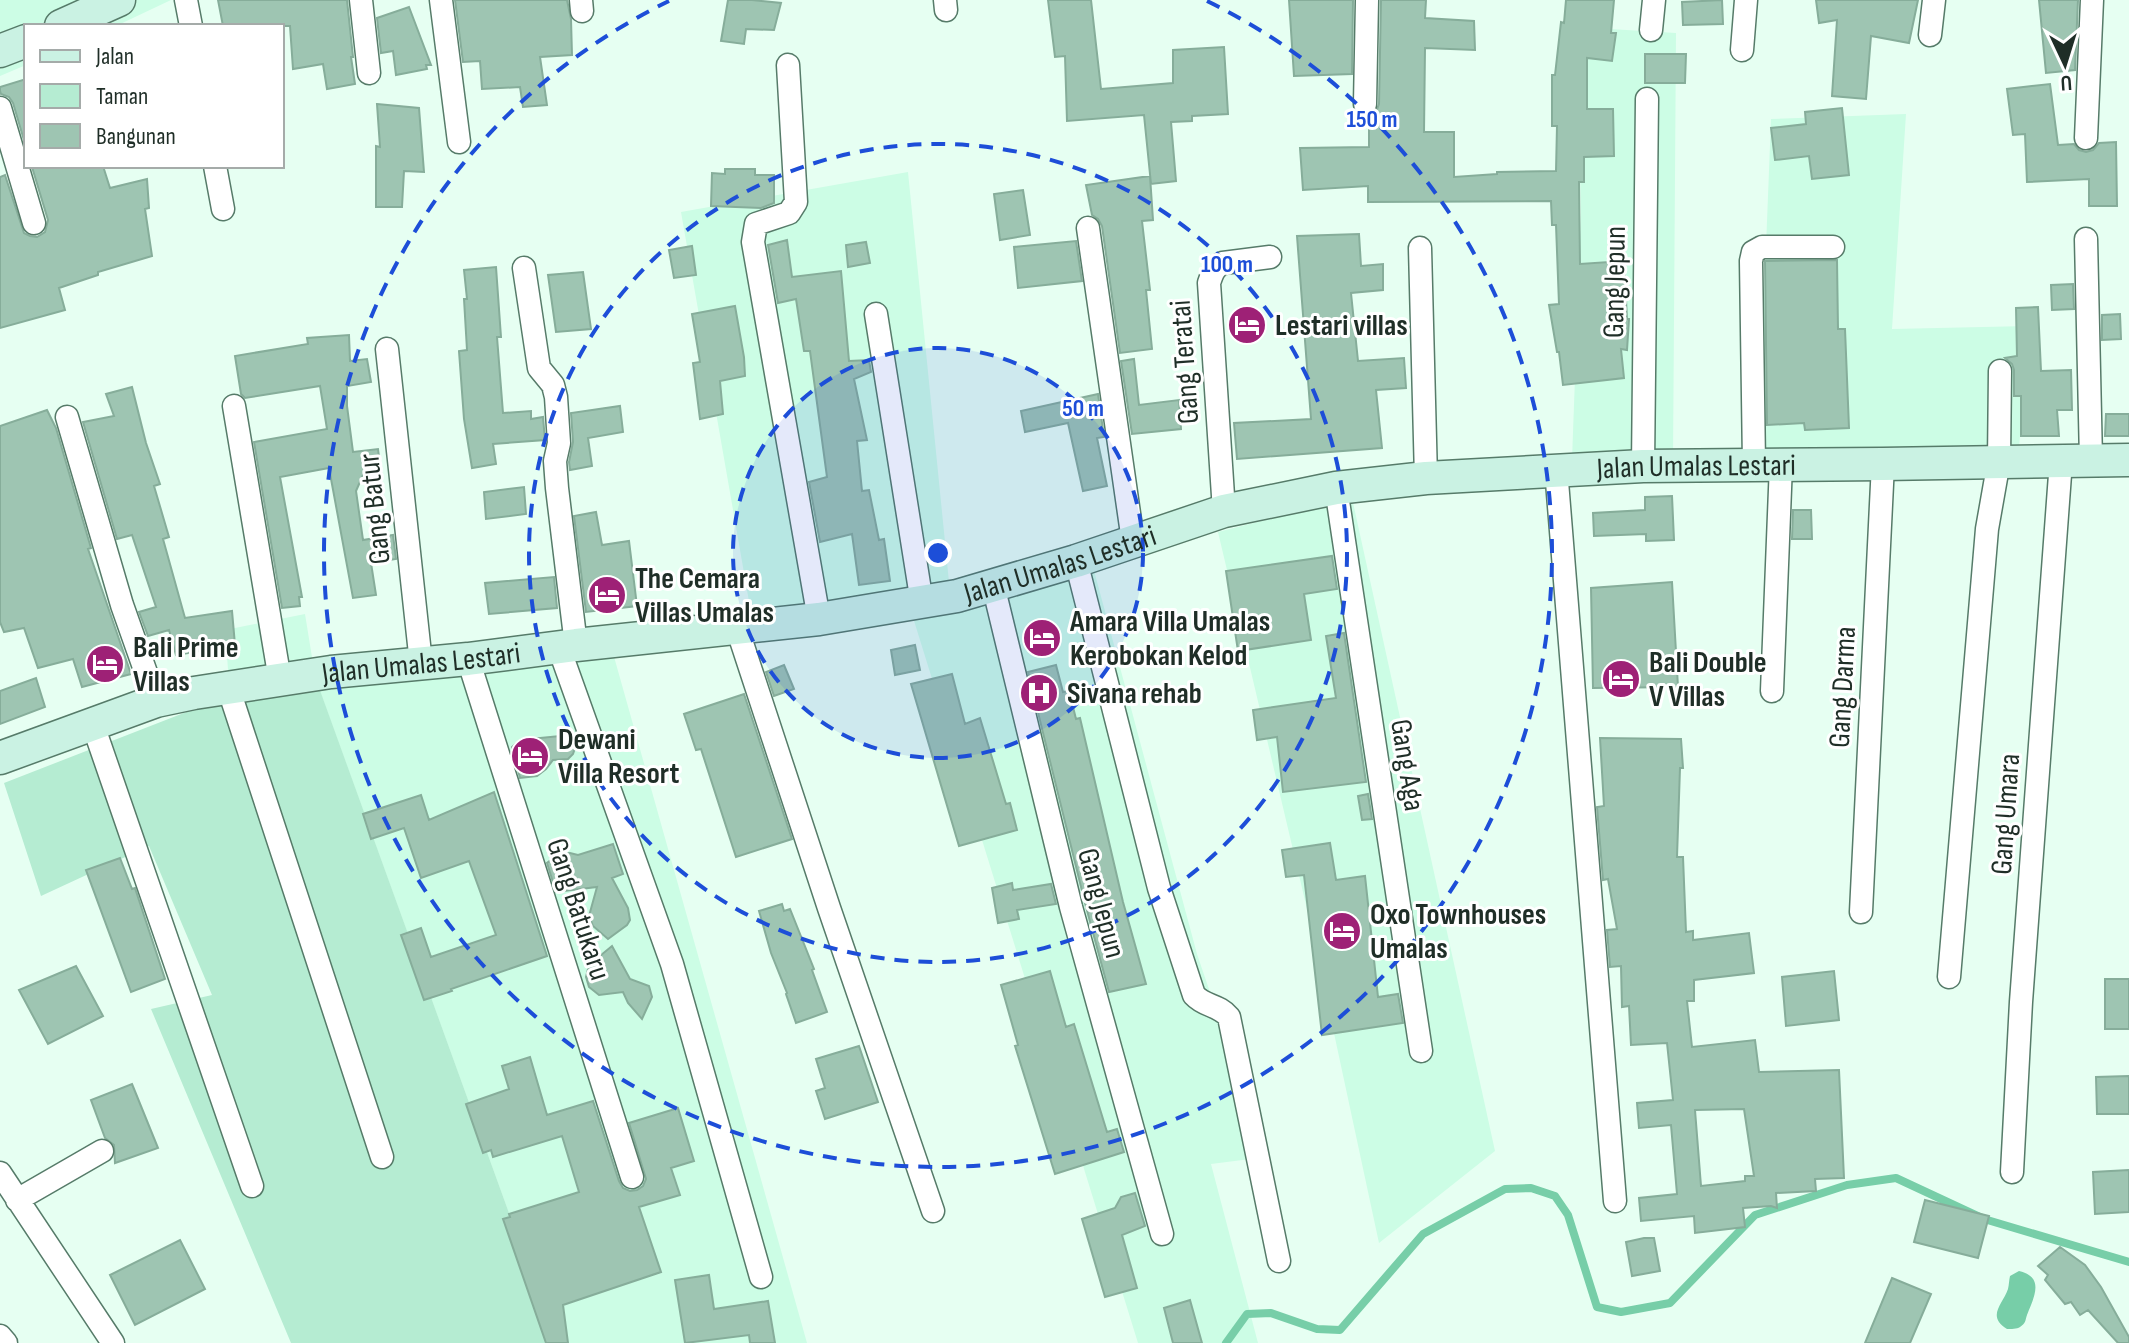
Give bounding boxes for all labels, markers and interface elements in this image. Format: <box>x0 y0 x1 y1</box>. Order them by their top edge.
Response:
legend <box>24 24 284 168</box>
north arrow <box>2025 24 2105 104</box>
text: Jalan <box>95 42 134 71</box>
text: U <box>2060 69 2073 96</box>
text: Taman <box>96 82 148 111</box>
text: 150 m <box>1346 105 1398 134</box>
text: Bangunan <box>96 122 176 151</box>
street label: Gang Jepun <box>1596 226 1634 338</box>
text: 100 m <box>1201 250 1253 279</box>
street label: Gang Teratai <box>1163 299 1207 425</box>
hotel icon: Lestari villas <box>1226 304 1268 346</box>
place label: Lestari villas <box>1275 308 1408 344</box>
text: 50 m <box>1062 394 1104 423</box>
street label: Jalan Umalas Lestari <box>1595 448 1796 488</box>
street label: Gang Batur <box>351 451 399 566</box>
street label: Jalan Umalas Lestari <box>959 518 1161 612</box>
centre of rings <box>924 539 952 567</box>
place label: The Cemara Villas Umalas <box>635 561 774 631</box>
hotel icon: The Cemara Villas Umalas <box>586 574 628 616</box>
place label: Amara Villa Umalas Kerobokan Kelod <box>1069 604 1270 674</box>
hotel icon: Amara Villa Umalas Kerobokan Kelod <box>1021 617 1063 659</box>
street label: Gang Darma <box>1822 625 1864 749</box>
place label: Bali Prime Villas <box>133 630 238 700</box>
street label: Jalan Umalas Lestari <box>318 635 523 692</box>
hotel icon: Bali Prime Villas <box>84 643 126 685</box>
place label: Bali Double V Villas <box>1649 645 1767 715</box>
hotel icon: Bali Double V Villas <box>1600 658 1642 700</box>
hospital icon: Sivana rehab <box>1018 672 1060 714</box>
place label: Sivana rehab <box>1067 676 1202 712</box>
street label: Gang Aga <box>1382 717 1432 814</box>
place label: Dewani Villa Resort <box>558 722 679 792</box>
hotel icon: Dewani Villa Resort <box>509 735 551 777</box>
street label: Gang Umara <box>1984 752 2028 876</box>
street label: Gang Batukaru <box>538 834 618 985</box>
street label: Gang Jepun <box>1069 845 1133 962</box>
place label: Oxo Townhouses Umalas <box>1370 897 1546 967</box>
hotel icon: Oxo Townhouses Umalas <box>1321 910 1363 952</box>

